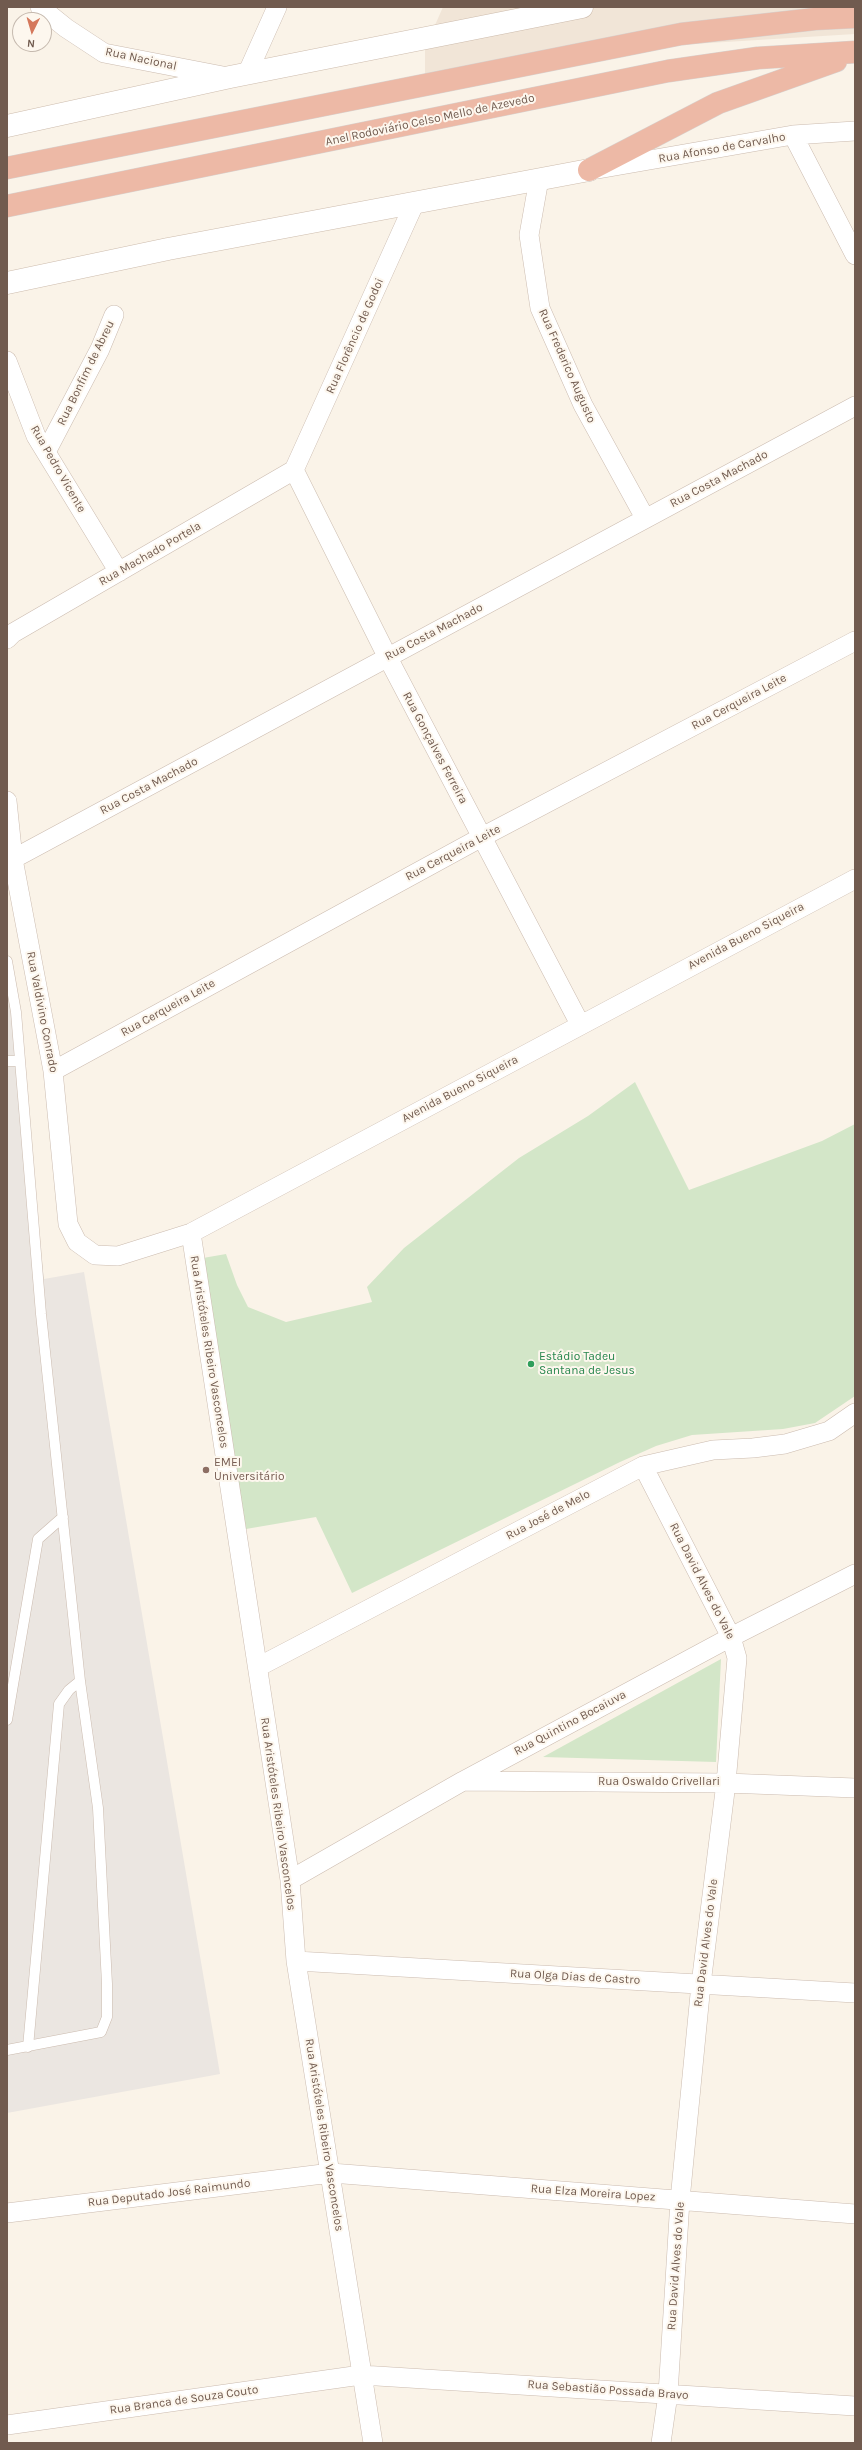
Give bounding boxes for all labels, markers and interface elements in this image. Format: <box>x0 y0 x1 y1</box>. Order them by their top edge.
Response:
north arrow <box>12 12 52 52</box>
text: N <box>27 37 36 50</box>
street label: Rua Nacional <box>104 44 178 74</box>
street label: Anel Rodoviário Celso Mello de Azevedo <box>324 91 536 149</box>
street label: Rua Afonso de Carvalho <box>657 130 787 166</box>
street label: Rua Florêncio de Godoi <box>323 276 387 396</box>
street label: Rua Frederico Augusto <box>535 307 599 425</box>
street label: Rua Bonfim de Abreu <box>54 318 118 428</box>
street label: Rua Pedro Vicente <box>27 423 89 515</box>
street label: Rua Costa Machado <box>668 447 770 511</box>
street label: Rua Machado Portela <box>96 519 204 589</box>
street label: Rua Costa Machado <box>383 600 485 664</box>
street label: Rua Cerqueira Leite <box>689 671 789 733</box>
street label: Rua Gonçalves Ferreira <box>399 690 471 806</box>
street label: Rua Costa Machado <box>98 754 200 818</box>
street label: Rua Cerqueira Leite <box>403 822 503 884</box>
street label: Avenida Bueno Siqueira <box>685 899 807 973</box>
street label: Rua Valdivino Conrado <box>23 950 61 1074</box>
street label: Rua Cerqueira Leite <box>118 976 218 1040</box>
street label: Avenida Bueno Siqueira <box>399 1052 521 1126</box>
street label: Rua Aristóteles Ribeiro Vasconcelos <box>187 1255 231 1449</box>
place label: Estádio Tadeu Santana de Jesus <box>539 1350 635 1378</box>
marker: Estádio Tadeu Santana de Jesus <box>526 1359 536 1369</box>
place label: EMEI Universitário <box>214 1456 285 1484</box>
marker: EMEI Universitário <box>201 1465 211 1475</box>
street label: Rua José de Melo <box>503 1487 593 1543</box>
street label: Rua David Alves do Vale <box>666 1520 738 1642</box>
street label: Rua Quintino Bocaiuva <box>511 1687 629 1759</box>
street label: Rua Aristóteles Ribeiro Vasconcelos <box>257 1716 299 1912</box>
street label: Rua Oswaldo Crivellari <box>598 1775 720 1789</box>
street label: Rua David Alves do Vale <box>691 1878 721 2008</box>
street label: Rua Olga Dias de Castro <box>509 1966 641 1988</box>
street label: Rua Aristóteles Ribeiro Vasconcelos <box>302 2038 346 2232</box>
street label: Rua Deputado José Raimundo <box>87 2176 251 2210</box>
street label: Rua Elza Moreira Lopez <box>530 2181 656 2205</box>
street label: Rua David Alves do Vale <box>664 2201 688 2331</box>
street label: Rua Sebastião Possada Bravo <box>527 2377 689 2403</box>
street label: Rua Branca de Souza Couto <box>109 2382 259 2418</box>

